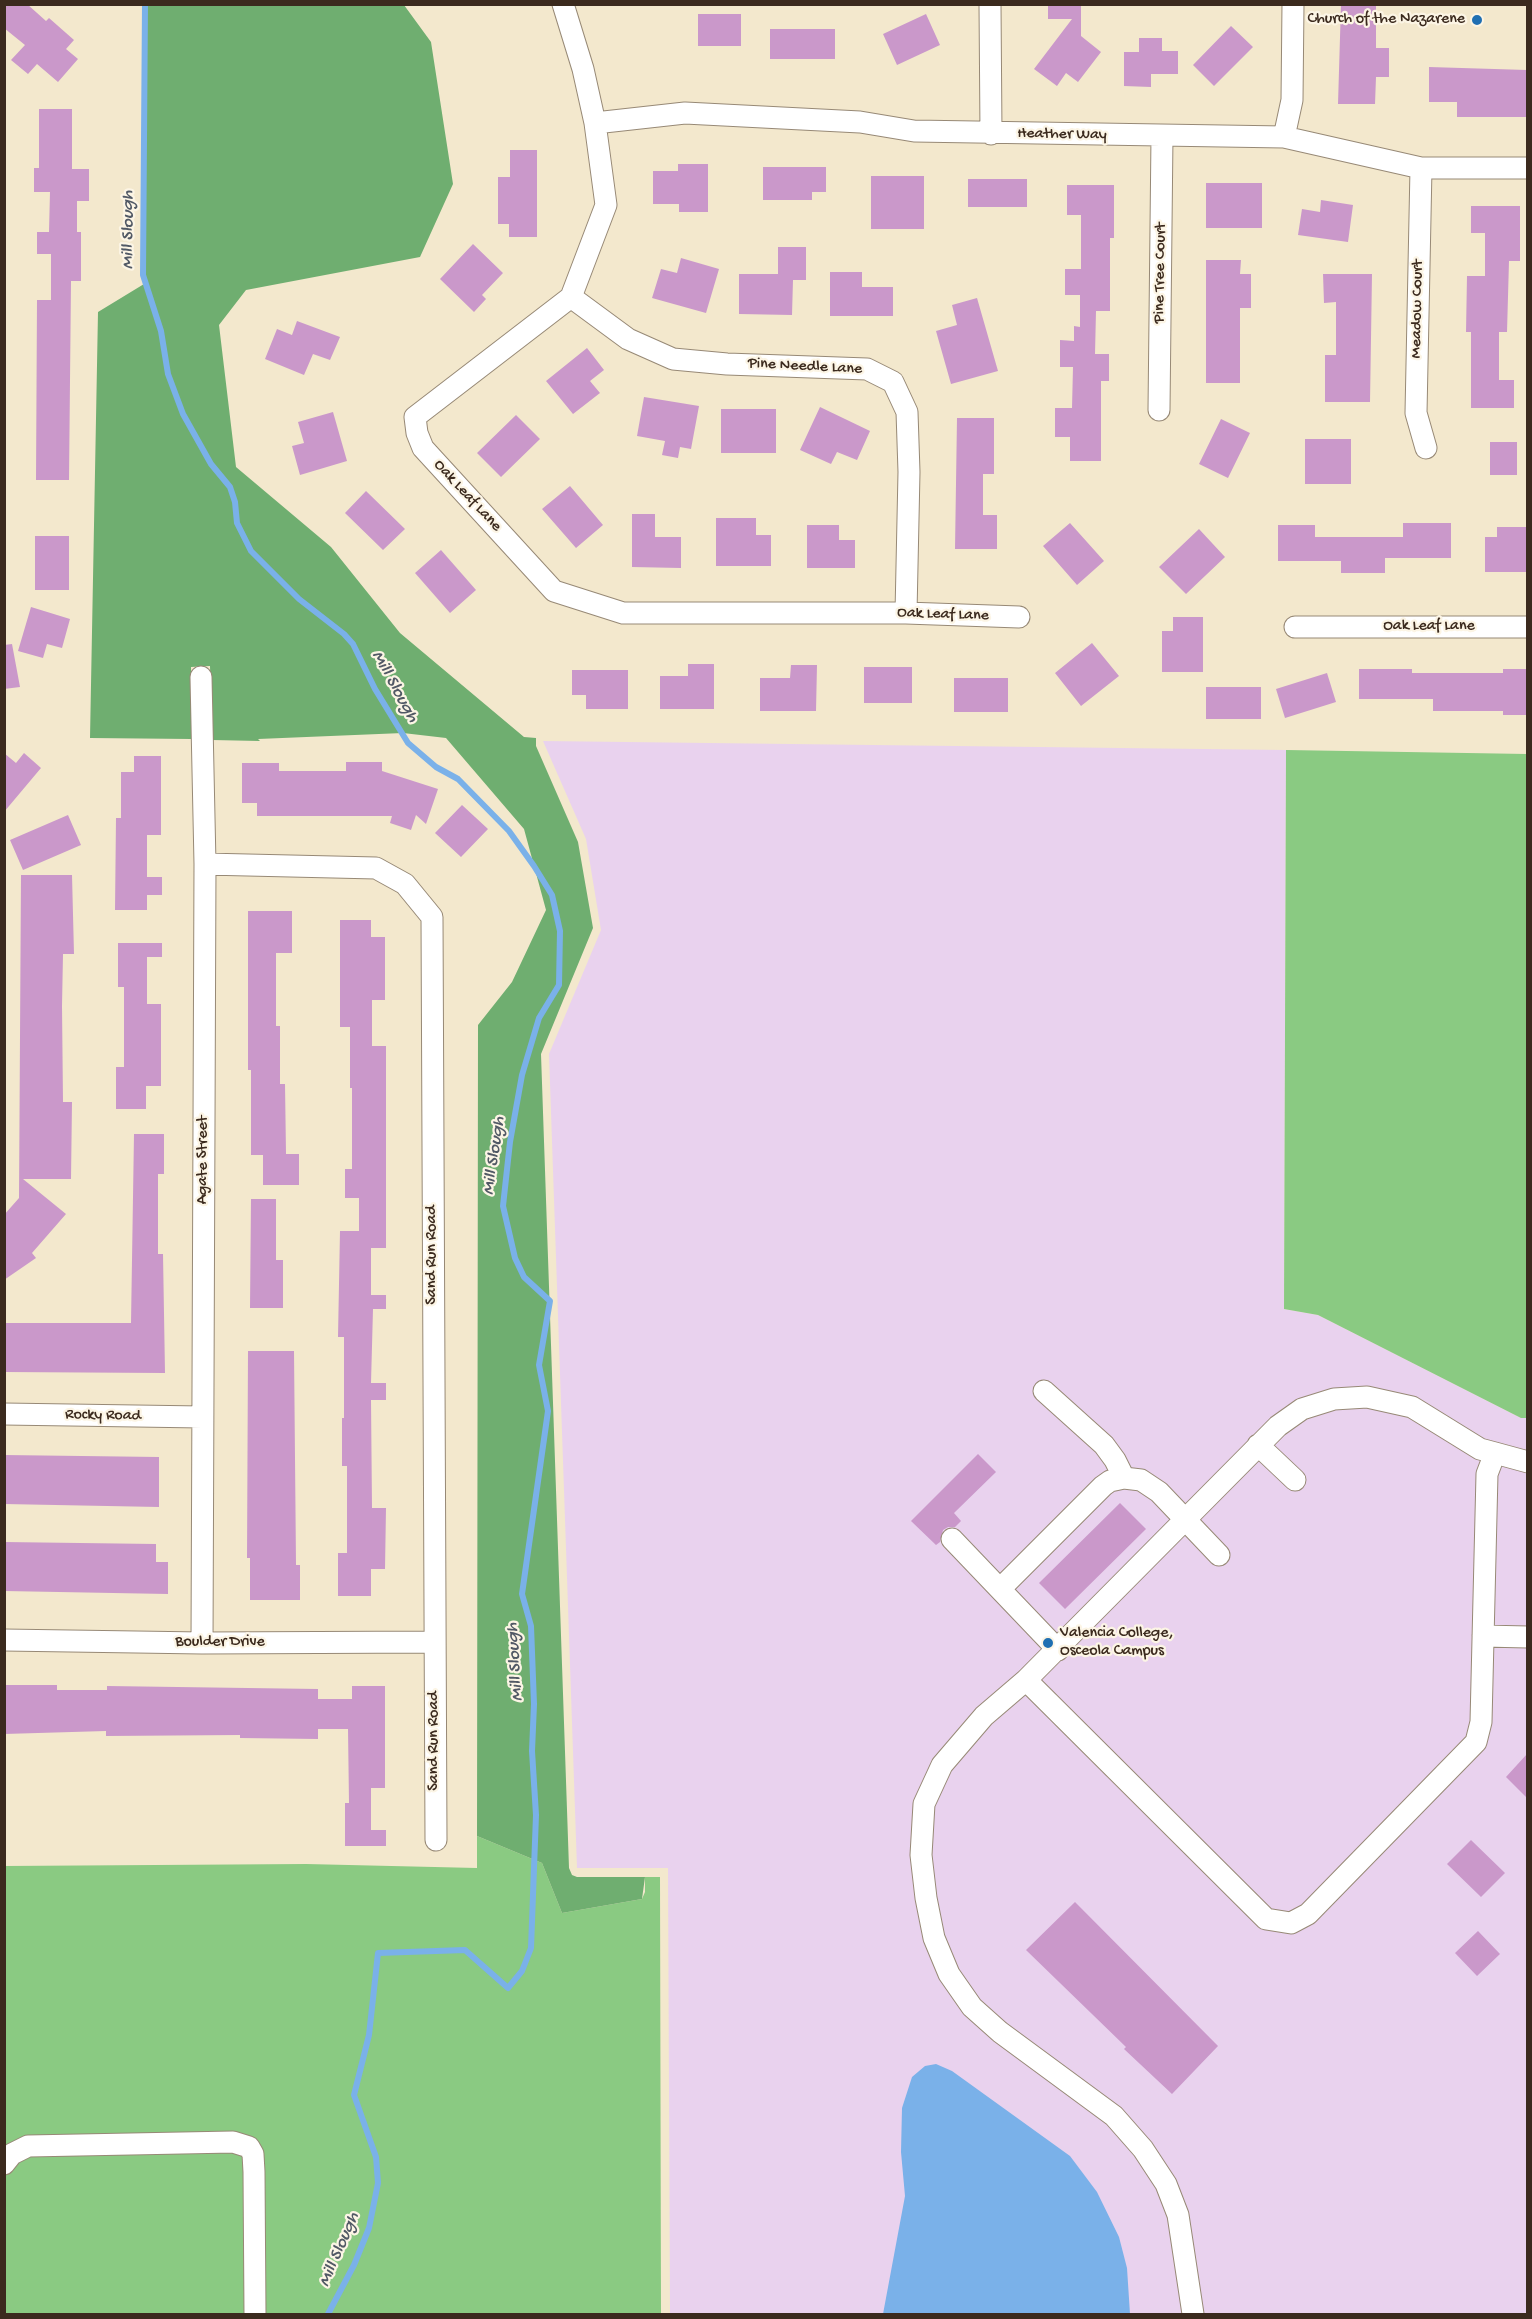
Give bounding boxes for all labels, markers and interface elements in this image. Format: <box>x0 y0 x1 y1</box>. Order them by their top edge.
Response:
place label: Church of the Nazarene <box>1308 10 1465 30</box>
marker: Church of the Nazarene <box>1470 13 1484 27</box>
street label: Heather Way <box>1017 125 1107 145</box>
water label: Mill Slough <box>118 191 140 269</box>
street label: Pine Tree Court <box>1151 222 1171 324</box>
street label: Meadow Court <box>1408 259 1428 359</box>
street label: Pine Needle Lane <box>747 354 863 380</box>
street label: Oak Leaf Lane <box>429 456 505 536</box>
street label: Oak Leaf Lane <box>897 604 989 626</box>
street label: Oak Leaf Lane <box>1383 617 1475 637</box>
water label: Mill Slough <box>366 647 422 727</box>
street label: Agate Street <box>194 1116 214 1204</box>
water label: Mill Slough <box>479 1116 511 1196</box>
street label: Sand Run Road <box>423 1205 443 1305</box>
street label: Rocky Road <box>65 1406 141 1426</box>
water label: Mill Slough <box>502 1622 530 1702</box>
place label: Valencia College, Osceola Campus <box>1060 1624 1173 1662</box>
street label: Boulder Drive <box>175 1633 265 1653</box>
marker: Valencia College, Osceola Campus <box>1041 1636 1055 1650</box>
street label: Sand Run Road <box>425 1691 445 1791</box>
water label: Mill Slough <box>315 2210 365 2290</box>

